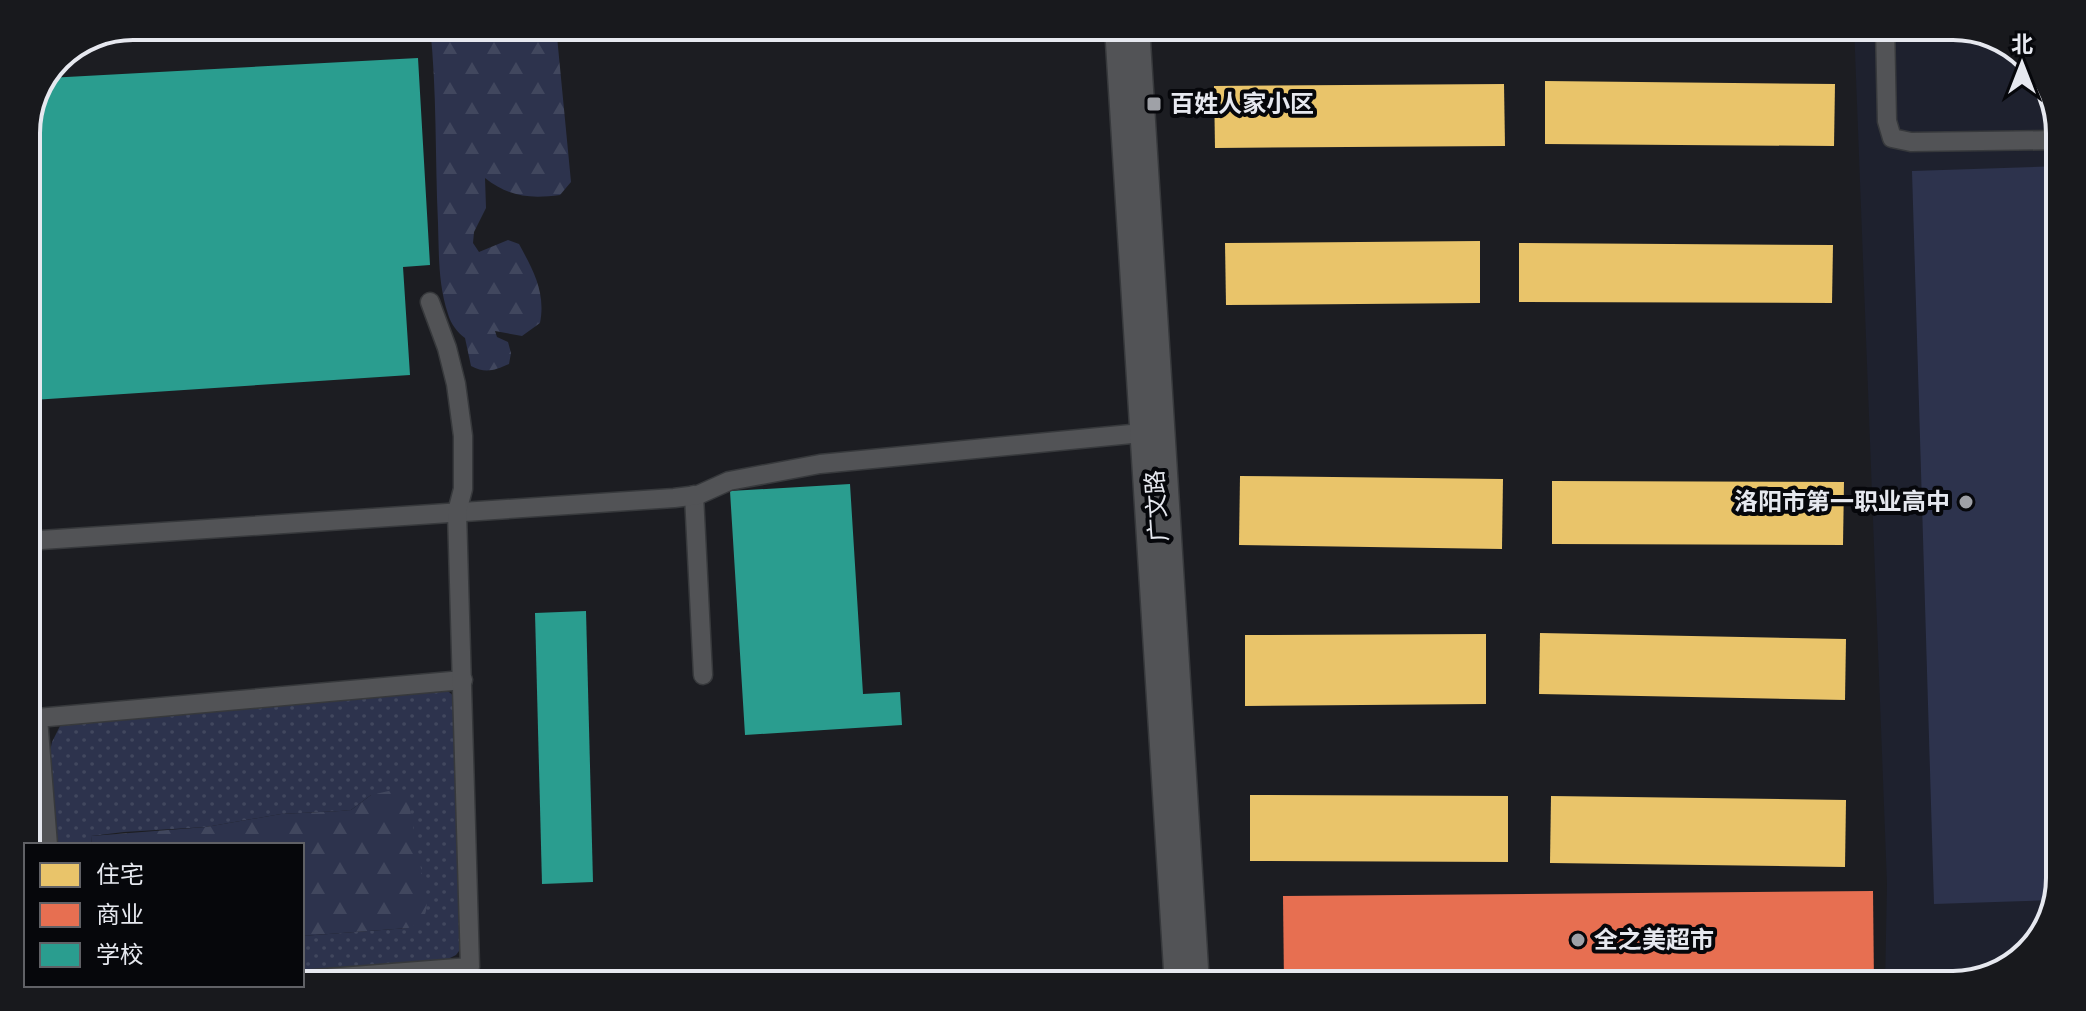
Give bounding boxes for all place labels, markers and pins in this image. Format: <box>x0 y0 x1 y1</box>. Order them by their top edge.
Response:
place label: 百姓人家小区 <box>1170 89 1314 119</box>
marker: 百姓人家小区 <box>1145 95 1163 113</box>
place label: 洛阳市第一职业高中 <box>1734 487 1950 517</box>
marker: 洛阳市第一职业高中 <box>1957 493 1975 511</box>
place label: 全之美超市 <box>1594 925 1714 955</box>
marker: 全之美超市 <box>1569 931 1587 949</box>

